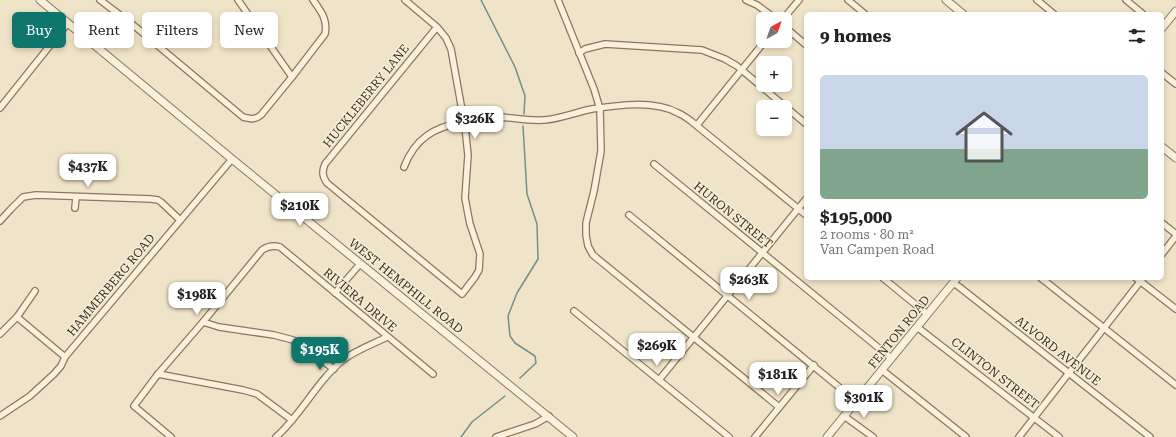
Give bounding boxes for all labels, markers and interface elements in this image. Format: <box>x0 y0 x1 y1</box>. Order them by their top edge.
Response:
chip: Buy <box>12 12 66 48</box>
chip: Rent <box>74 12 134 48</box>
chip: Filters <box>142 12 212 48</box>
chip: New <box>220 12 278 48</box>
north arrow <box>756 12 792 48</box>
map controls <box>756 12 792 136</box>
icon: filters <box>1126 25 1148 47</box>
text: 9 homes <box>820 26 891 46</box>
street label: HUCKLEBERRY LANE <box>320 42 412 150</box>
button: + <box>756 56 792 92</box>
button: − <box>756 100 792 136</box>
icon: home <box>948 101 1020 173</box>
pin: $326K <box>447 106 503 140</box>
text: $326K <box>455 111 495 126</box>
pin: $437K <box>60 154 116 188</box>
text: $437K <box>68 159 108 174</box>
street label: HURON STREET <box>691 179 775 251</box>
pin: $210K <box>272 193 328 227</box>
text: $210K <box>280 198 320 213</box>
text: $195,000 <box>820 207 892 227</box>
text: 2 rooms · 80 m² <box>820 227 914 242</box>
street label: HAMMERBERG ROAD <box>64 231 158 339</box>
street label: WEST HEMPHILL ROAD <box>346 236 466 336</box>
text: Van Campen Road <box>820 242 934 257</box>
street label: RIVIERA DRIVE <box>320 265 400 335</box>
pin: $263K <box>721 267 777 301</box>
text: $263K <box>729 272 769 287</box>
pin: $198K <box>169 282 225 316</box>
text: $198K <box>177 287 217 302</box>
street label: FENTON ROAD <box>865 293 933 371</box>
street label: ALVORD AVENUE <box>1013 313 1103 389</box>
pin: $269K <box>629 333 685 367</box>
street label: CLINTON STREET <box>949 335 1041 411</box>
pin: $195K <box>292 337 348 371</box>
text: $269K <box>637 338 677 353</box>
text: $195K <box>300 342 340 357</box>
pin: $181K <box>750 362 806 396</box>
text: $181K <box>758 367 798 382</box>
pin: $301K <box>836 385 892 419</box>
text: $301K <box>844 390 884 405</box>

